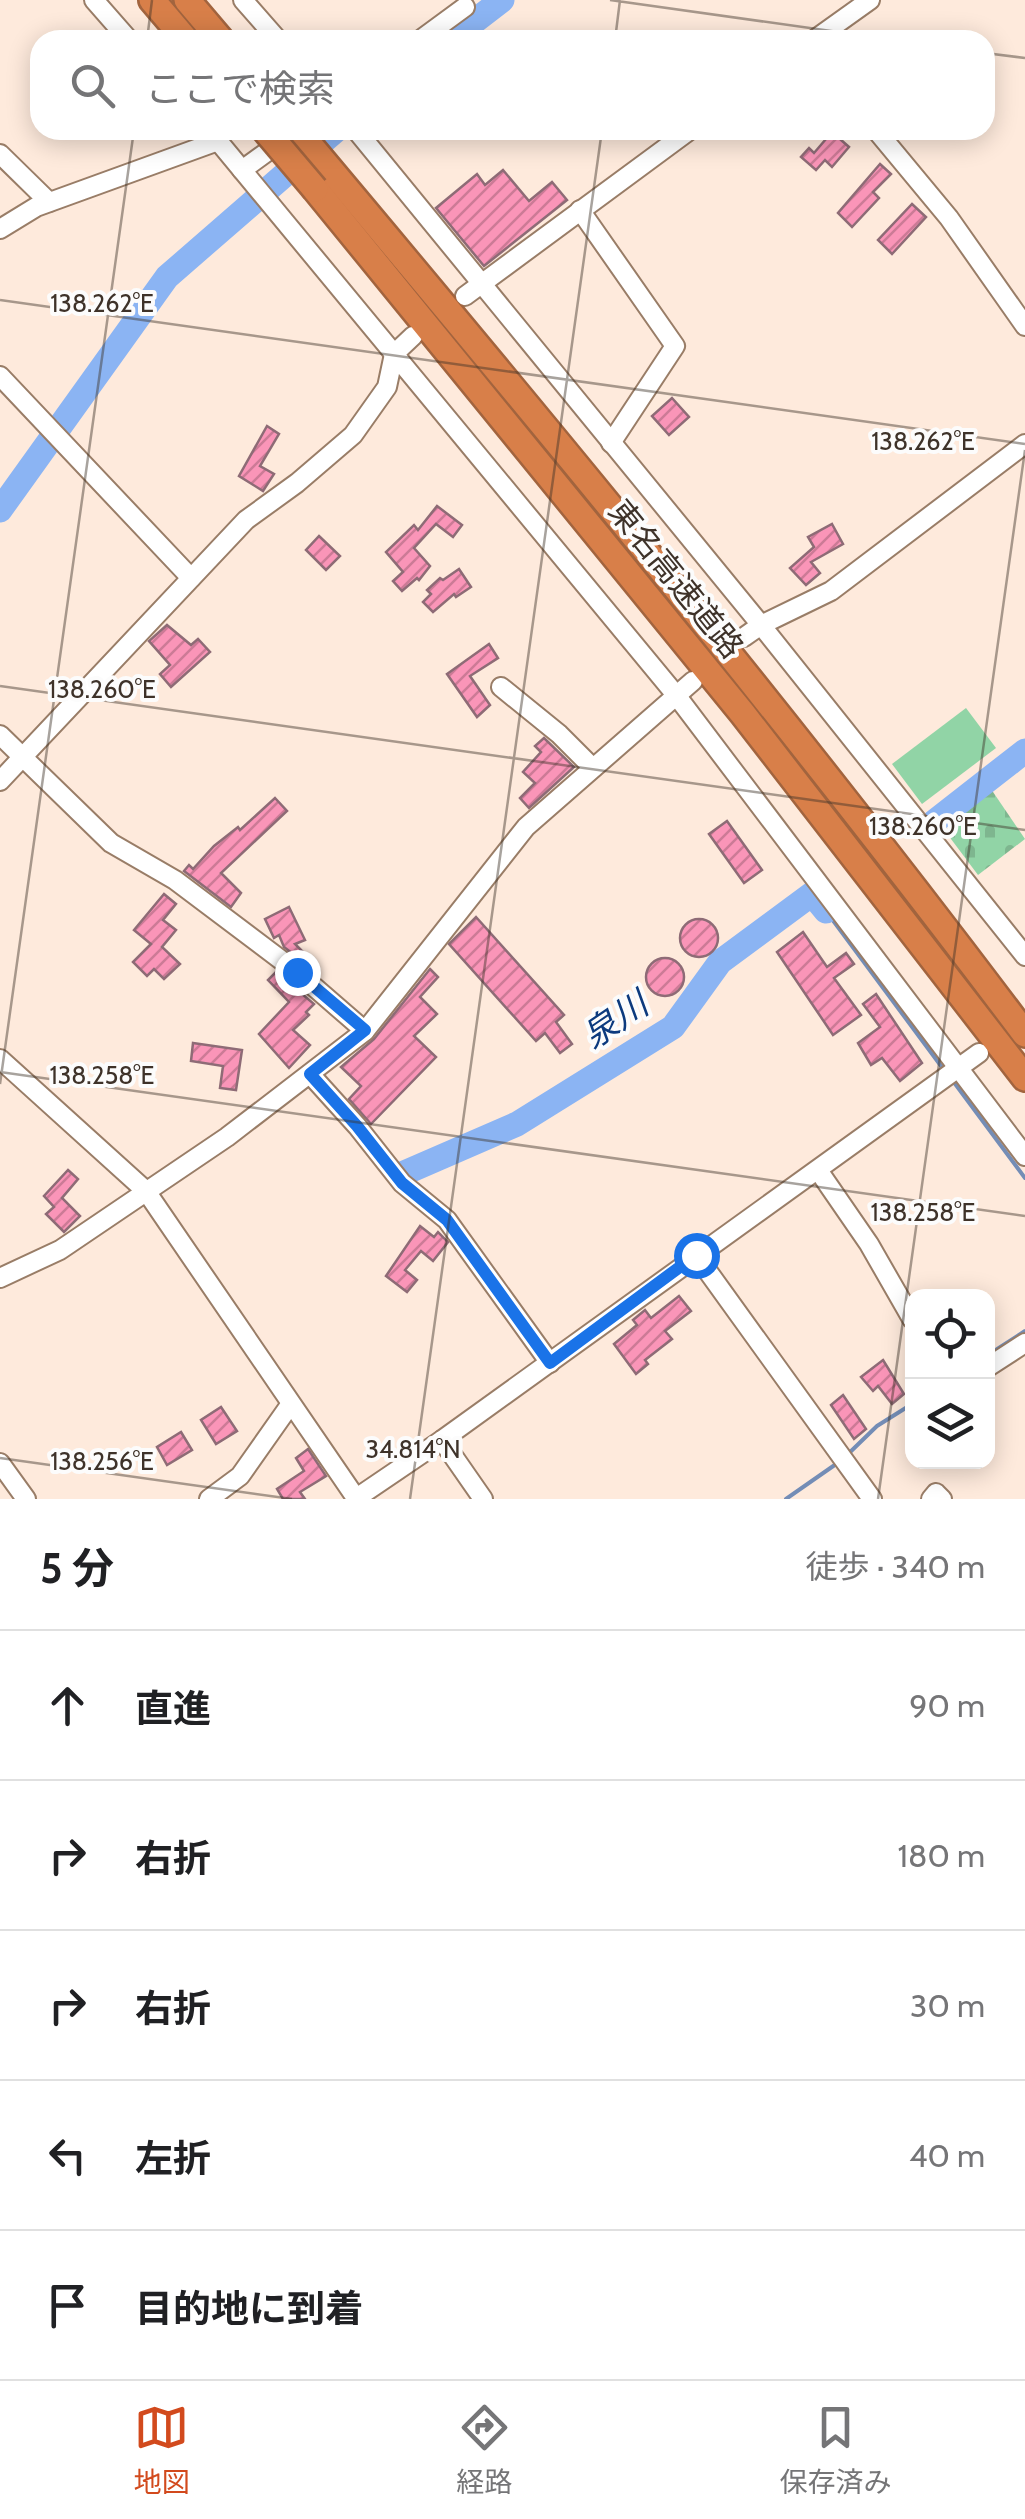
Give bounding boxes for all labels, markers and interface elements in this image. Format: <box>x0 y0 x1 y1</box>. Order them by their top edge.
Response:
search box <box>30 30 995 140</box>
icon: search <box>65 58 120 113</box>
text: ここで検索 <box>145 65 335 112</box>
text: 138.262°E <box>50 288 154 318</box>
text: 138.262°E <box>871 426 975 456</box>
street label: 東名高速道路 <box>601 492 752 666</box>
text: 138.260°E <box>48 674 156 704</box>
text: 138.260°E <box>869 811 977 841</box>
route end <box>275 950 321 996</box>
water label: 泉川 <box>574 980 659 1057</box>
text: 138.258°E <box>50 1060 154 1090</box>
text: 138.258°E <box>871 1197 975 1227</box>
route start <box>674 1233 720 1279</box>
map controls <box>905 1289 995 1469</box>
button: locate <box>905 1289 995 1379</box>
button: layers <box>905 1379 995 1469</box>
text: 34.814°N <box>365 1434 461 1464</box>
text: 138.256°E <box>50 1446 154 1476</box>
text: 5 分 <box>40 1542 114 1594</box>
text: 徒歩 · 340 m <box>806 1547 985 1586</box>
icon: ahead <box>40 1678 95 1733</box>
text: 直進 <box>135 1685 211 1732</box>
text: 90 m <box>909 1686 985 1725</box>
icon: right <box>40 1828 95 1883</box>
text: 右折 <box>135 1835 211 1882</box>
text: 180 m <box>898 1836 985 1875</box>
icon: right <box>40 1978 95 2033</box>
text: 右折 <box>135 1985 211 2032</box>
text: 30 m <box>910 1986 985 2025</box>
icon: left <box>40 2128 95 2183</box>
text: 左折 <box>135 2135 211 2182</box>
text: 40 m <box>909 2136 985 2175</box>
icon: arrive <box>40 2278 95 2333</box>
text: 目的地に到着 <box>135 2285 363 2332</box>
tab: 地図 <box>133 2400 190 2500</box>
tab: 経路 <box>456 2400 513 2500</box>
tab: 保存済み <box>779 2400 892 2500</box>

